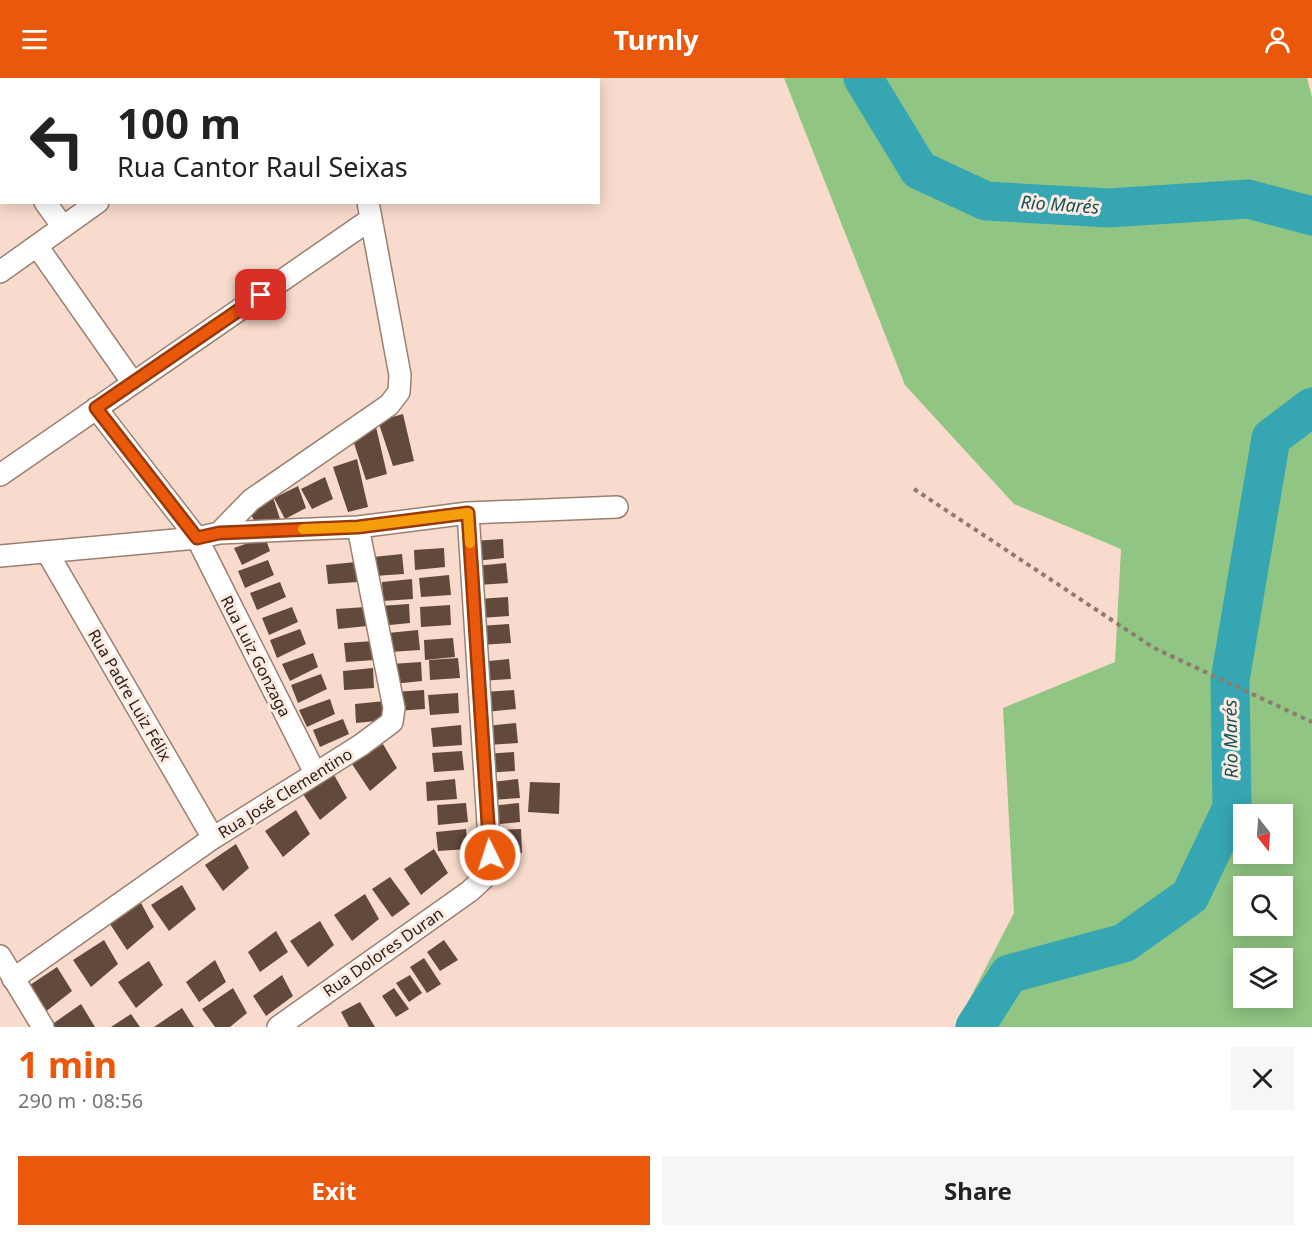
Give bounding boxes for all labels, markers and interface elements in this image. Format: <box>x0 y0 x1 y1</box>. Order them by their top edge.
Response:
text: Turnly <box>614 21 698 58</box>
icon: menu <box>18 23 51 56</box>
icon: person <box>1261 23 1294 56</box>
text: 100 m <box>117 94 241 151</box>
icon: left <box>18 102 96 180</box>
text: Rua Cantor Raul Seixas <box>117 148 408 185</box>
water label: Rio Marés <box>1020 189 1100 219</box>
pin <box>235 269 286 320</box>
icon: arrive <box>244 278 277 311</box>
street label: Rua Luiz Gonzaga <box>216 591 296 721</box>
street label: Rua Padre Luiz Félix <box>83 625 177 766</box>
water label: Rio Marés <box>1217 699 1243 779</box>
street label: Rua José Clementino <box>214 743 356 843</box>
north arrow <box>1233 804 1293 864</box>
map controls <box>1233 804 1293 1008</box>
position arrow <box>458 823 522 887</box>
button: search <box>1233 876 1293 936</box>
street label: Rua Dolores Duran <box>319 902 447 1002</box>
button: layers <box>1233 948 1293 1008</box>
text: 1 min <box>18 1040 117 1089</box>
button: close <box>1231 1047 1294 1110</box>
text: 290 m · 08:56 <box>18 1087 143 1114</box>
button: Exit <box>18 1156 650 1225</box>
button: Share <box>662 1156 1294 1225</box>

